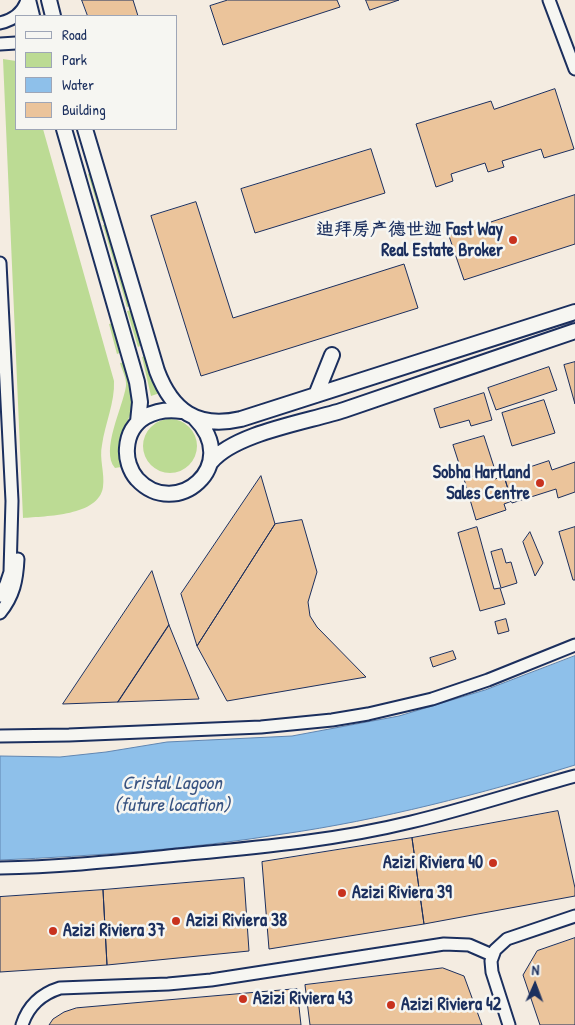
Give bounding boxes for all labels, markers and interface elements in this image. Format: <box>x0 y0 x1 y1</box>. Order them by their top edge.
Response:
legend <box>15 15 178 130</box>
text: Road <box>62 24 87 45</box>
text: Park <box>62 49 87 70</box>
text: Water <box>62 74 94 95</box>
text: Building <box>62 99 106 120</box>
place label: 迪拜房产德世迦 Fast Way Real Estate Broker <box>316 219 503 262</box>
marker: 迪拜房产德世迦 Fast Way Real Estate Broker <box>507 234 519 246</box>
place label: Sobha Hartland Sales Centre <box>433 462 530 504</box>
marker: Sobha Hartland Sales Centre <box>534 477 546 489</box>
water label: Cristal Lagoon (future location) <box>114 773 230 817</box>
place label: Azizi Riviera 40 <box>383 852 483 874</box>
marker: Azizi Riviera 40 <box>487 857 499 869</box>
place label: Azizi Riviera 39 <box>352 882 452 904</box>
marker: Azizi Riviera 39 <box>336 887 348 899</box>
place label: Azizi Riviera 38 <box>186 910 287 932</box>
marker: Azizi Riviera 38 <box>170 915 182 927</box>
place label: Azizi Riviera 37 <box>63 920 165 942</box>
marker: Azizi Riviera 37 <box>47 925 59 937</box>
north arrow <box>510 960 560 1010</box>
text: N <box>531 960 540 979</box>
place label: Azizi Riviera 43 <box>253 988 353 1010</box>
marker: Azizi Riviera 43 <box>237 993 249 1005</box>
place label: Azizi Riviera 42 <box>401 994 501 1016</box>
marker: Azizi Riviera 42 <box>385 999 397 1011</box>

